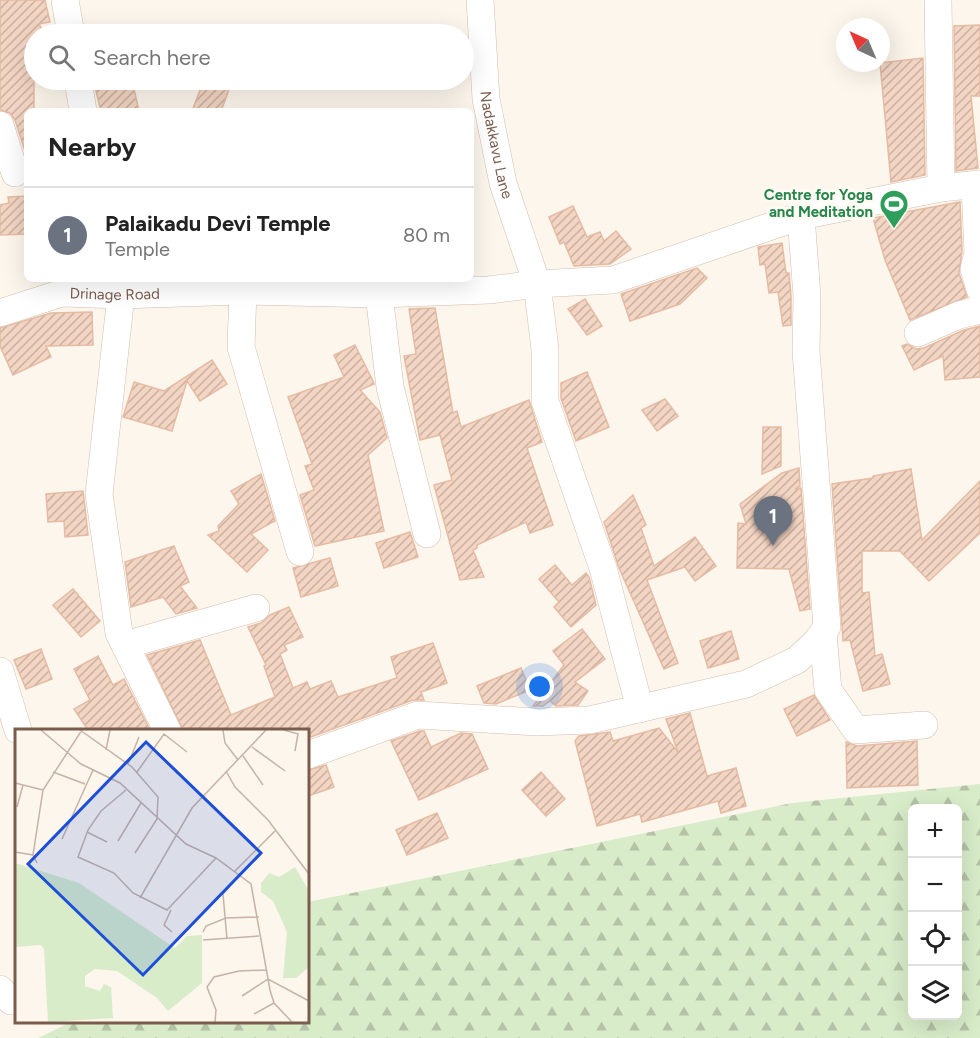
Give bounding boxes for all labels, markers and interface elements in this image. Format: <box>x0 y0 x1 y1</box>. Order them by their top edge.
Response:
north arrow <box>836 18 890 72</box>
search box <box>24 24 474 90</box>
icon: search <box>45 41 78 74</box>
text: Search here <box>93 44 211 71</box>
street label: Nadakkavu Lane <box>477 90 517 201</box>
text: Nearby <box>48 131 136 163</box>
place label: Centre for Yoga and Meditation <box>764 186 873 221</box>
sports icon: Centre for Yoga and Meditation <box>878 188 910 230</box>
text: Palaikadu Devi Temple <box>105 210 330 237</box>
text: 1 <box>63 223 72 247</box>
text: 80 m <box>403 223 450 247</box>
text: Temple <box>105 237 170 261</box>
street label: Drinage Road <box>69 284 160 304</box>
pin: 1 <box>754 496 792 546</box>
your location <box>525 672 554 701</box>
inset map <box>15 729 309 1023</box>
map controls <box>908 804 962 1020</box>
button: + <box>908 804 962 858</box>
button: − <box>908 858 962 912</box>
button: locate <box>908 912 962 966</box>
button: layers <box>908 966 962 1020</box>

